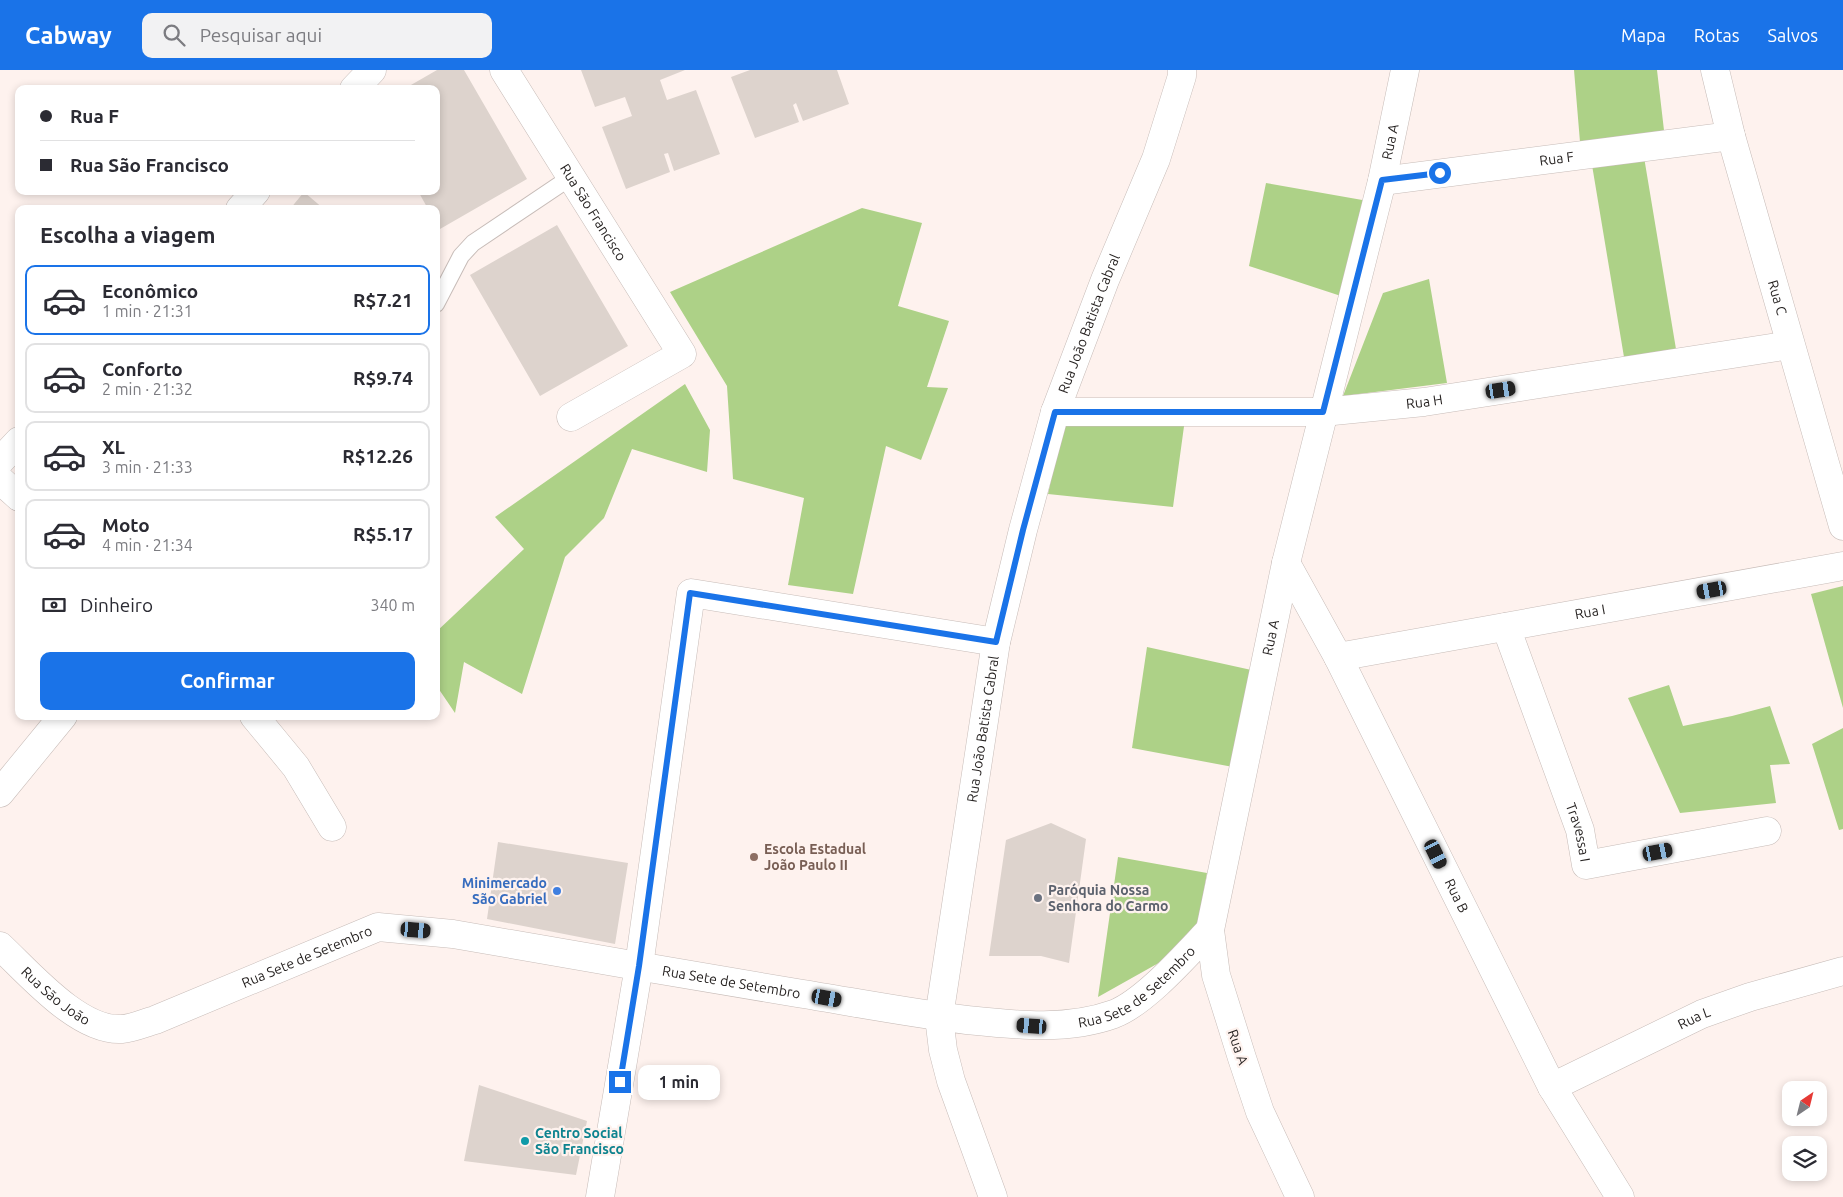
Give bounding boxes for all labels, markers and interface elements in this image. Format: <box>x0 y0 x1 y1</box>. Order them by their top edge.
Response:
search box <box>142 13 492 58</box>
icon: search <box>160 21 188 49</box>
text: Cabway <box>25 22 112 49</box>
text: Pesquisar aqui <box>200 24 322 46</box>
text: Mapa <box>1621 25 1666 45</box>
text: Rotas <box>1694 25 1740 45</box>
text: Salvos <box>1768 25 1818 45</box>
text: Rua F <box>70 105 119 127</box>
street label: Rua A <box>1379 122 1402 161</box>
street label: Rua F <box>1538 148 1575 169</box>
text: Rua São Francisco <box>70 154 229 176</box>
street label: Rua São Francisco <box>557 161 630 264</box>
route start <box>1429 162 1451 184</box>
text: Escolha a viagem <box>40 222 215 247</box>
street label: Rua João Batista Cabral <box>1055 251 1123 396</box>
icon: car <box>42 278 87 323</box>
street label: Rua C <box>1765 278 1790 317</box>
text: Econômico <box>102 280 198 302</box>
text: R$7.21 <box>353 289 413 311</box>
text: 1 min · 21:31 <box>102 302 193 320</box>
icon: car <box>42 356 87 401</box>
text: Conforto <box>102 358 183 380</box>
text: R$9.74 <box>353 367 413 389</box>
text: 2 min · 21:32 <box>102 380 193 398</box>
car <box>1485 380 1516 400</box>
street label: Rua H <box>1405 391 1444 412</box>
icon: car <box>42 434 87 479</box>
text: XL <box>102 436 125 458</box>
text: R$12.26 <box>342 445 413 467</box>
text: 3 min · 21:33 <box>102 458 193 476</box>
icon: car <box>42 512 87 557</box>
text: Moto <box>102 514 150 536</box>
text: R$5.17 <box>353 523 413 545</box>
text: 4 min · 21:34 <box>102 536 193 554</box>
car <box>1695 580 1728 600</box>
icon: cash <box>40 591 68 619</box>
text: Dinheiro <box>80 594 153 616</box>
text: 340 m <box>370 596 415 614</box>
street label: Rua I <box>1573 601 1606 622</box>
street label: Rua A <box>1259 618 1282 657</box>
button: Confirmar <box>40 652 415 710</box>
street label: Rua João Batista Cabral <box>964 654 1002 803</box>
street label: Travessa I <box>1563 801 1593 863</box>
car <box>1422 837 1449 871</box>
place label: Escola Estadual João Paulo II <box>764 841 866 873</box>
car <box>1641 842 1674 862</box>
marker: Escola Estadual João Paulo II <box>748 851 760 863</box>
place label: Minimercado São Gabriel <box>462 875 547 907</box>
street label: Rua B <box>1442 876 1472 915</box>
place label: Paróquia Nossa Senhora do Carmo <box>1048 882 1168 914</box>
marker: Minimercado São Gabriel <box>551 885 563 897</box>
marker: Paróquia Nossa Senhora do Carmo <box>1032 892 1044 904</box>
car <box>400 921 431 939</box>
street label: Rua Sete de Setembro <box>239 922 374 991</box>
street label: Rua Sete de Setembro <box>1077 943 1198 1031</box>
street label: Rua Sete de Setembro <box>661 962 802 1001</box>
street label: Rua São João <box>18 963 93 1028</box>
car <box>810 988 843 1008</box>
street label: Rua L <box>1675 1004 1713 1033</box>
car <box>1016 1017 1047 1035</box>
street label: Rua A <box>1225 1027 1251 1067</box>
callout: 1 min <box>638 1064 720 1100</box>
route end <box>609 1071 631 1093</box>
text: 1 min <box>659 1073 699 1091</box>
north arrow <box>1782 1081 1828 1126</box>
map controls <box>1782 1081 1827 1181</box>
place label: Centro Social São Francisco <box>535 1125 624 1157</box>
marker: Centro Social São Francisco <box>519 1135 531 1147</box>
button: layers <box>1782 1136 1827 1181</box>

